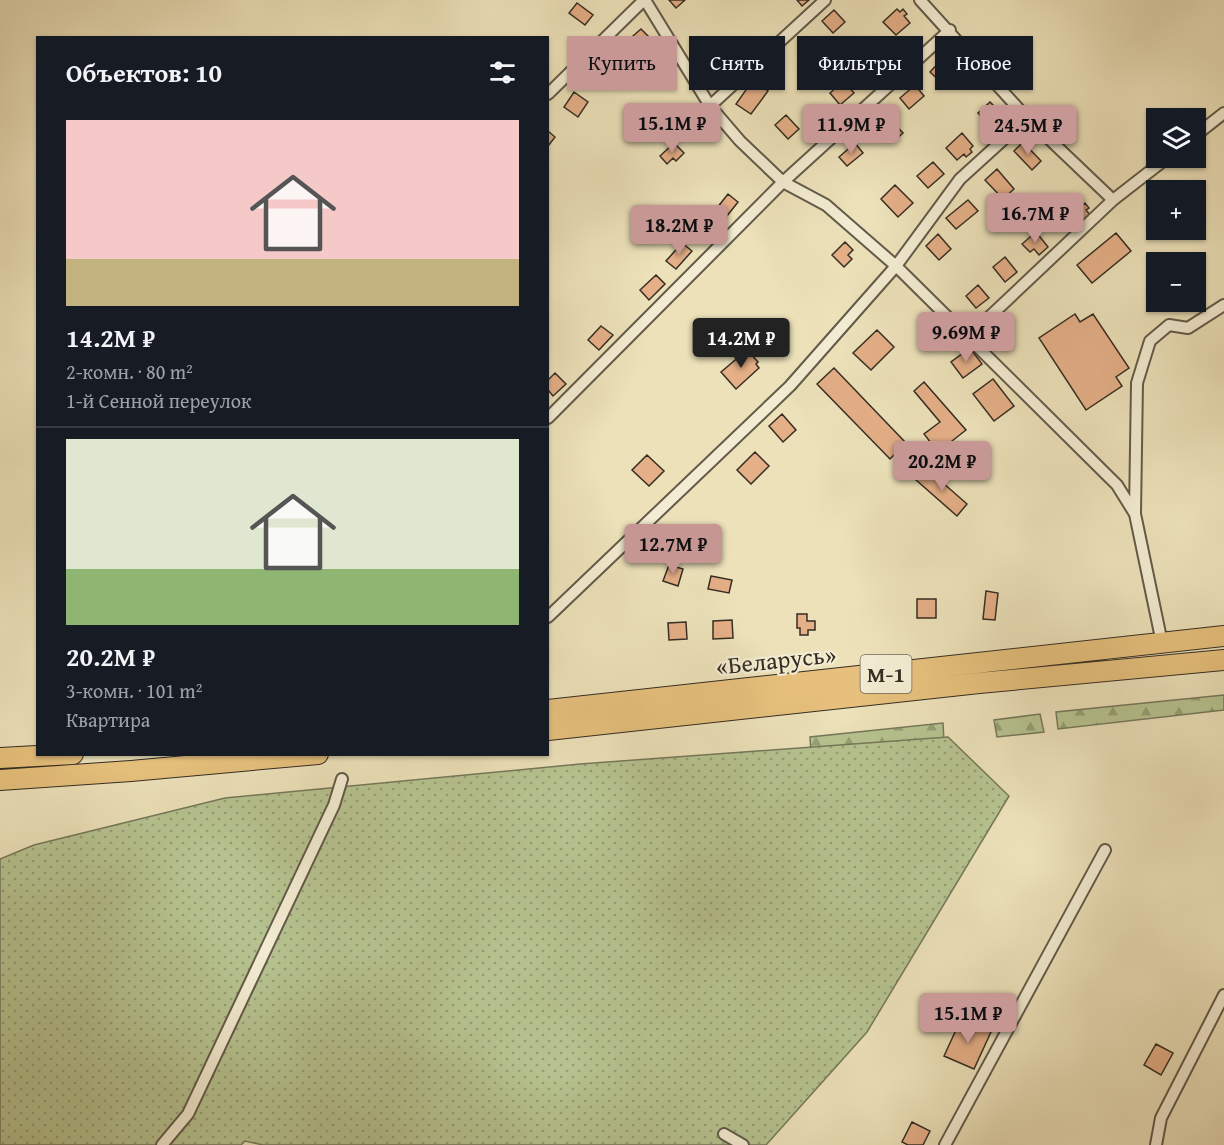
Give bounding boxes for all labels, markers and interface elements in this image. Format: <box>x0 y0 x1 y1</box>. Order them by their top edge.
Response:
chip: Купить <box>567 36 677 90</box>
chip: Снять <box>689 36 785 90</box>
chip: Фильтры <box>797 36 923 90</box>
chip: Новое <box>935 36 1033 90</box>
text: Объектов: 10 <box>66 53 222 92</box>
icon: filters <box>486 56 519 89</box>
pin: 15.1M ₽ <box>617 103 727 154</box>
pin: 11.9M ₽ <box>796 104 906 155</box>
pin: 24.5M ₽ <box>973 105 1083 156</box>
text: 15.1M ₽ <box>638 108 706 137</box>
map controls <box>1146 108 1206 312</box>
button: layers <box>1146 108 1206 168</box>
text: 11.9M ₽ <box>817 109 885 138</box>
text: 24.5M ₽ <box>994 110 1062 139</box>
icon: home <box>239 159 347 267</box>
button: + <box>1146 180 1206 240</box>
pin: 16.7M ₽ <box>980 193 1090 244</box>
text: 16.7M ₽ <box>1001 198 1069 227</box>
pin: 18.2M ₽ <box>624 205 734 256</box>
text: 18.2M ₽ <box>645 210 713 239</box>
button: − <box>1146 252 1206 312</box>
pin: 9.69M ₽ <box>911 312 1021 363</box>
text: 9.69M ₽ <box>932 317 1000 346</box>
text: 14.2M ₽ <box>66 318 155 357</box>
pin: 14.2M ₽ <box>686 318 796 369</box>
text: 14.2M ₽ <box>707 323 775 352</box>
text: 2-комн. · 80 m² <box>66 357 193 386</box>
text: 1-й Сенной переулок <box>66 386 251 415</box>
pin: 20.2M ₽ <box>887 441 997 492</box>
text: 20.2M ₽ <box>908 446 976 475</box>
icon: home <box>239 478 347 586</box>
pin: 12.7M ₽ <box>618 524 728 575</box>
text: 12.7M ₽ <box>639 529 707 558</box>
street label: «Беларусь» <box>714 636 838 684</box>
text: 20.2M ₽ <box>66 637 155 676</box>
road number: М-1 <box>860 655 912 693</box>
text: 3-комн. · 101 m² <box>66 676 202 705</box>
text: Квартира <box>66 705 150 734</box>
pin: 15.1M ₽ <box>913 993 1023 1044</box>
text: 15.1M ₽ <box>934 998 1002 1027</box>

